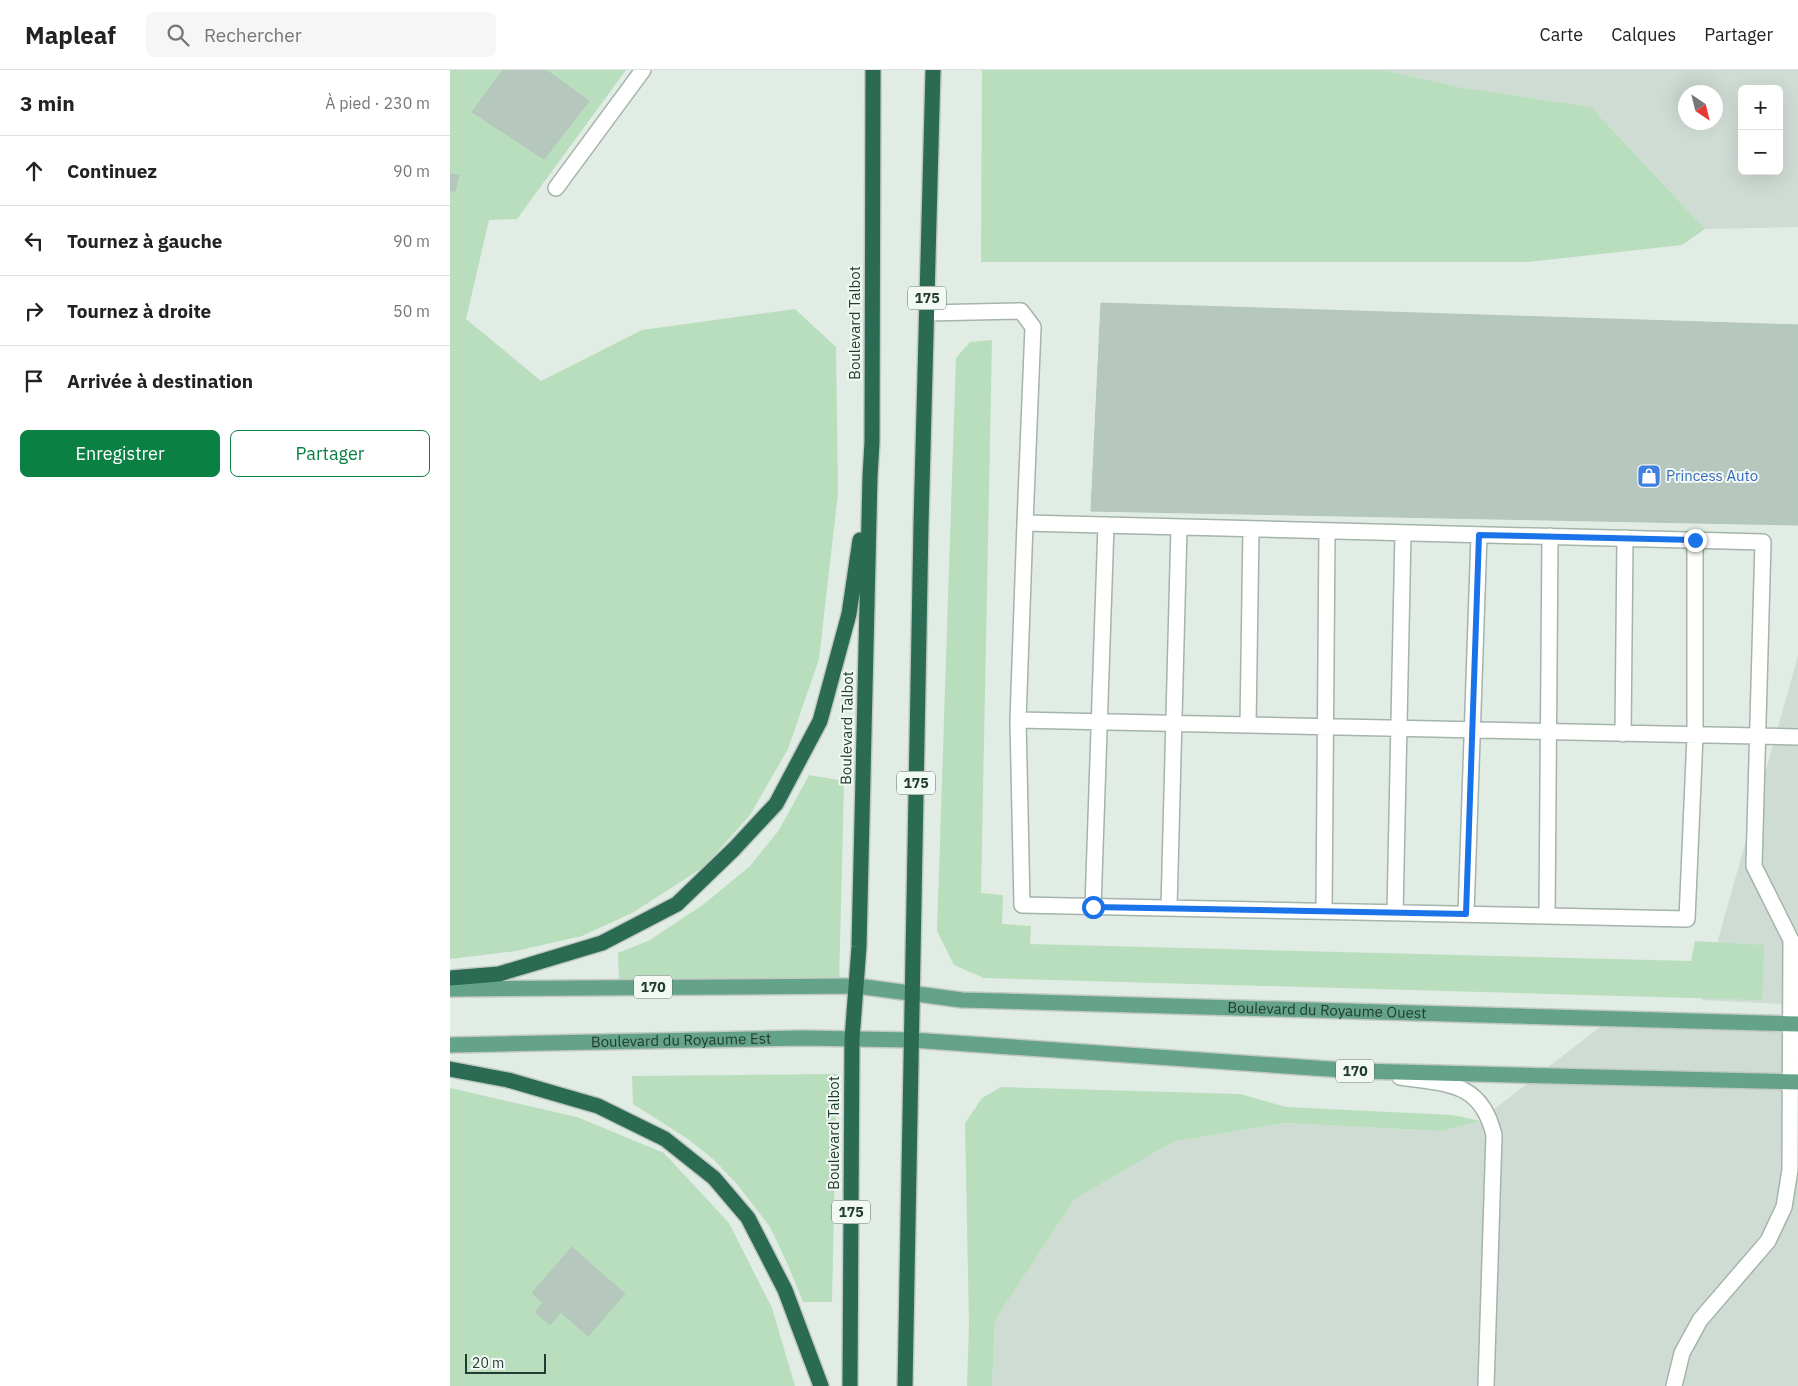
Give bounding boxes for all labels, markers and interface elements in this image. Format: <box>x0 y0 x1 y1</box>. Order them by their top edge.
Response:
search box <box>146 12 496 57</box>
text: Mapleaf <box>25 19 116 51</box>
icon: search <box>164 21 192 49</box>
text: Rechercher <box>204 23 302 47</box>
text: Carte <box>1540 23 1583 46</box>
text: Calques <box>1611 23 1676 46</box>
text: Partager <box>1704 23 1773 46</box>
north arrow <box>1678 85 1723 130</box>
map controls <box>1738 85 1783 175</box>
button: + <box>1738 85 1783 130</box>
text: 3 min <box>20 89 75 117</box>
text: À pied · 230 m <box>325 93 430 113</box>
button: − <box>1738 130 1783 175</box>
icon: ahead <box>20 157 48 185</box>
text: Continuez <box>67 159 157 183</box>
text: 90 m <box>393 161 430 181</box>
icon: left <box>20 227 48 255</box>
text: Tournez à gauche <box>67 229 223 253</box>
text: 90 m <box>393 231 430 251</box>
street label: Boulevard Talbot <box>845 266 864 380</box>
road number: 175 <box>908 287 946 310</box>
icon: right <box>20 297 48 325</box>
text: Tournez à droite <box>67 299 211 323</box>
text: 50 m <box>393 301 430 321</box>
icon: arrive <box>20 367 48 395</box>
text: Arrivée à destination <box>67 369 253 393</box>
button: Enregistrer <box>20 430 220 477</box>
button: Partager <box>230 430 430 477</box>
shop icon: Princess Auto <box>1636 463 1662 489</box>
place label: Princess Auto <box>1666 466 1758 485</box>
route end <box>1684 529 1707 552</box>
street label: Boulevard Talbot <box>836 671 857 785</box>
road number: 175 <box>897 771 935 794</box>
route start <box>1082 896 1105 919</box>
road number: 170 <box>634 976 672 999</box>
street label: Boulevard du Royaume Ouest <box>1227 998 1427 1022</box>
street label: Boulevard du Royaume Est <box>591 1029 771 1051</box>
road number: 170 <box>1336 1059 1374 1082</box>
street label: Boulevard Talbot <box>824 1076 843 1190</box>
road number: 175 <box>832 1200 870 1224</box>
scale bar <box>465 1351 546 1374</box>
text: 20 m <box>472 1354 504 1372</box>

